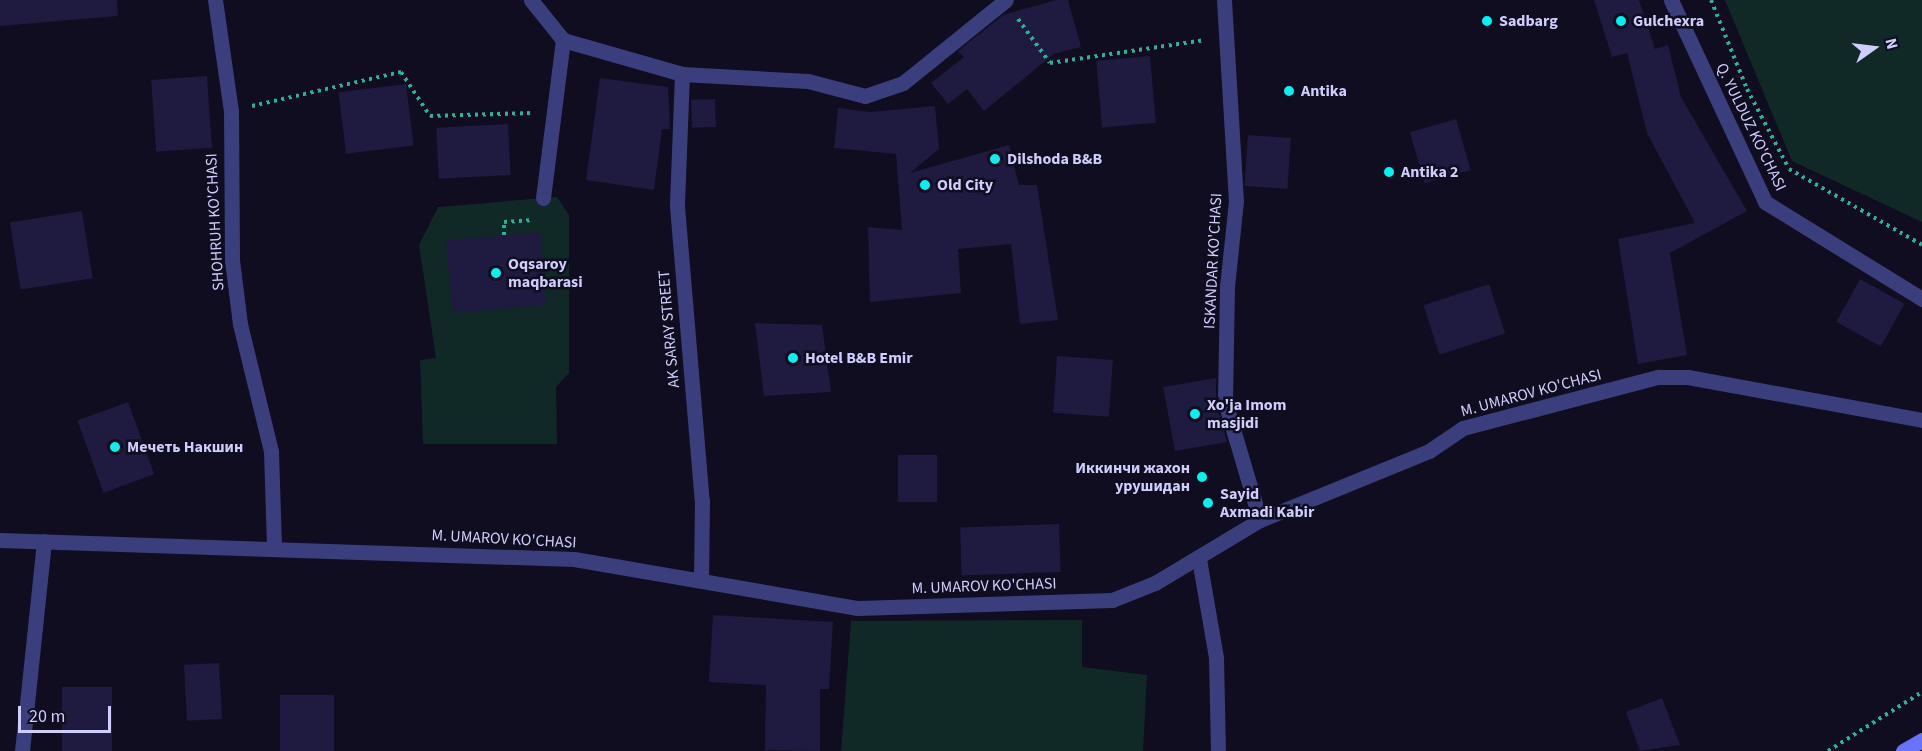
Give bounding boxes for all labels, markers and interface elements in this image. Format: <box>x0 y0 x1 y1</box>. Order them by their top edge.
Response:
place label: Sadbarg <box>1499 11 1558 31</box>
place label: Gulchexra <box>1633 11 1704 31</box>
marker: Sadbarg <box>1480 14 1494 28</box>
marker: Gulchexra <box>1614 14 1628 28</box>
north arrow <box>1844 18 1904 78</box>
text: N <box>1880 36 1903 51</box>
street label: Q. YULDUZ KO'CHASI <box>1712 60 1790 194</box>
place label: Antika <box>1301 81 1347 101</box>
marker: Antika <box>1282 84 1296 98</box>
place label: Dilshoda B&B <box>1007 149 1102 169</box>
marker: Dilshoda B&B <box>988 152 1002 166</box>
street label: SHOHRUH KO'CHASI <box>202 153 228 291</box>
place label: Antika 2 <box>1401 162 1459 182</box>
marker: Antika 2 <box>1382 165 1396 179</box>
place label: Old City <box>937 175 993 195</box>
marker: Old City <box>918 178 932 192</box>
street label: ISKANDAR KO'CHASI <box>1200 193 1226 329</box>
place label: Oqsaroy maqbarasi <box>508 254 583 292</box>
marker: Oqsaroy maqbarasi <box>489 266 503 280</box>
street label: AK SARAY STREET <box>654 269 684 389</box>
place label: Hotel B&B Emir <box>805 348 913 368</box>
marker: Hotel B&B Emir <box>786 351 800 365</box>
street label: M. UMAROV KO'CHASI <box>1458 365 1604 421</box>
place label: Xo'ja Imom masjidi <box>1207 395 1286 433</box>
marker: Xo'ja Imom masjidi <box>1188 407 1202 421</box>
place label: Мечеть Накшин <box>127 437 243 457</box>
marker: Мечеть Накшин <box>108 440 122 454</box>
place label: Иккинчи жахон урушидан <box>1075 458 1190 496</box>
marker: Иккинчи жахон урушидан <box>1195 470 1209 484</box>
place label: Sayid Axmadi Kabir <box>1220 484 1314 522</box>
marker: Sayid Axmadi Kabir <box>1201 496 1215 510</box>
street label: M. UMAROV KO'CHASI <box>431 526 577 552</box>
street label: M. UMAROV KO'CHASI <box>911 574 1057 598</box>
scale bar <box>21 694 114 732</box>
text: 20 m <box>29 704 65 729</box>

